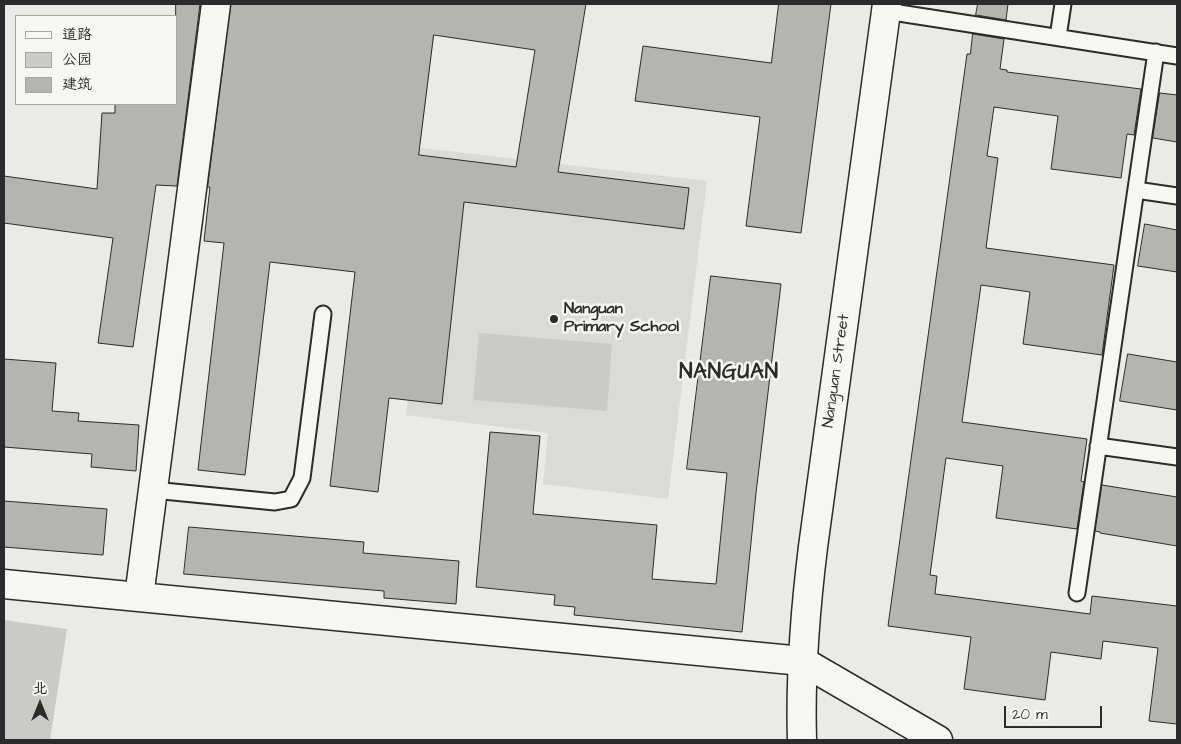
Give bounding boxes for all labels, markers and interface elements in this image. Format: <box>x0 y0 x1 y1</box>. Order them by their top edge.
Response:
legend <box>15 15 178 105</box>
text: 道路 <box>62 24 92 45</box>
text: 公园 <box>62 49 92 70</box>
text: 建筑 <box>62 74 92 95</box>
place label: Nanguan Primary School <box>564 300 679 338</box>
marker: Nanguan Primary School <box>548 313 560 325</box>
street label: Nanguan Street <box>820 313 854 429</box>
district label: NANGUAN <box>678 361 780 387</box>
north arrow <box>15 679 65 729</box>
text: 北 <box>33 679 47 699</box>
scale bar <box>1006 696 1104 728</box>
text: 20 m <box>1012 704 1048 725</box>

